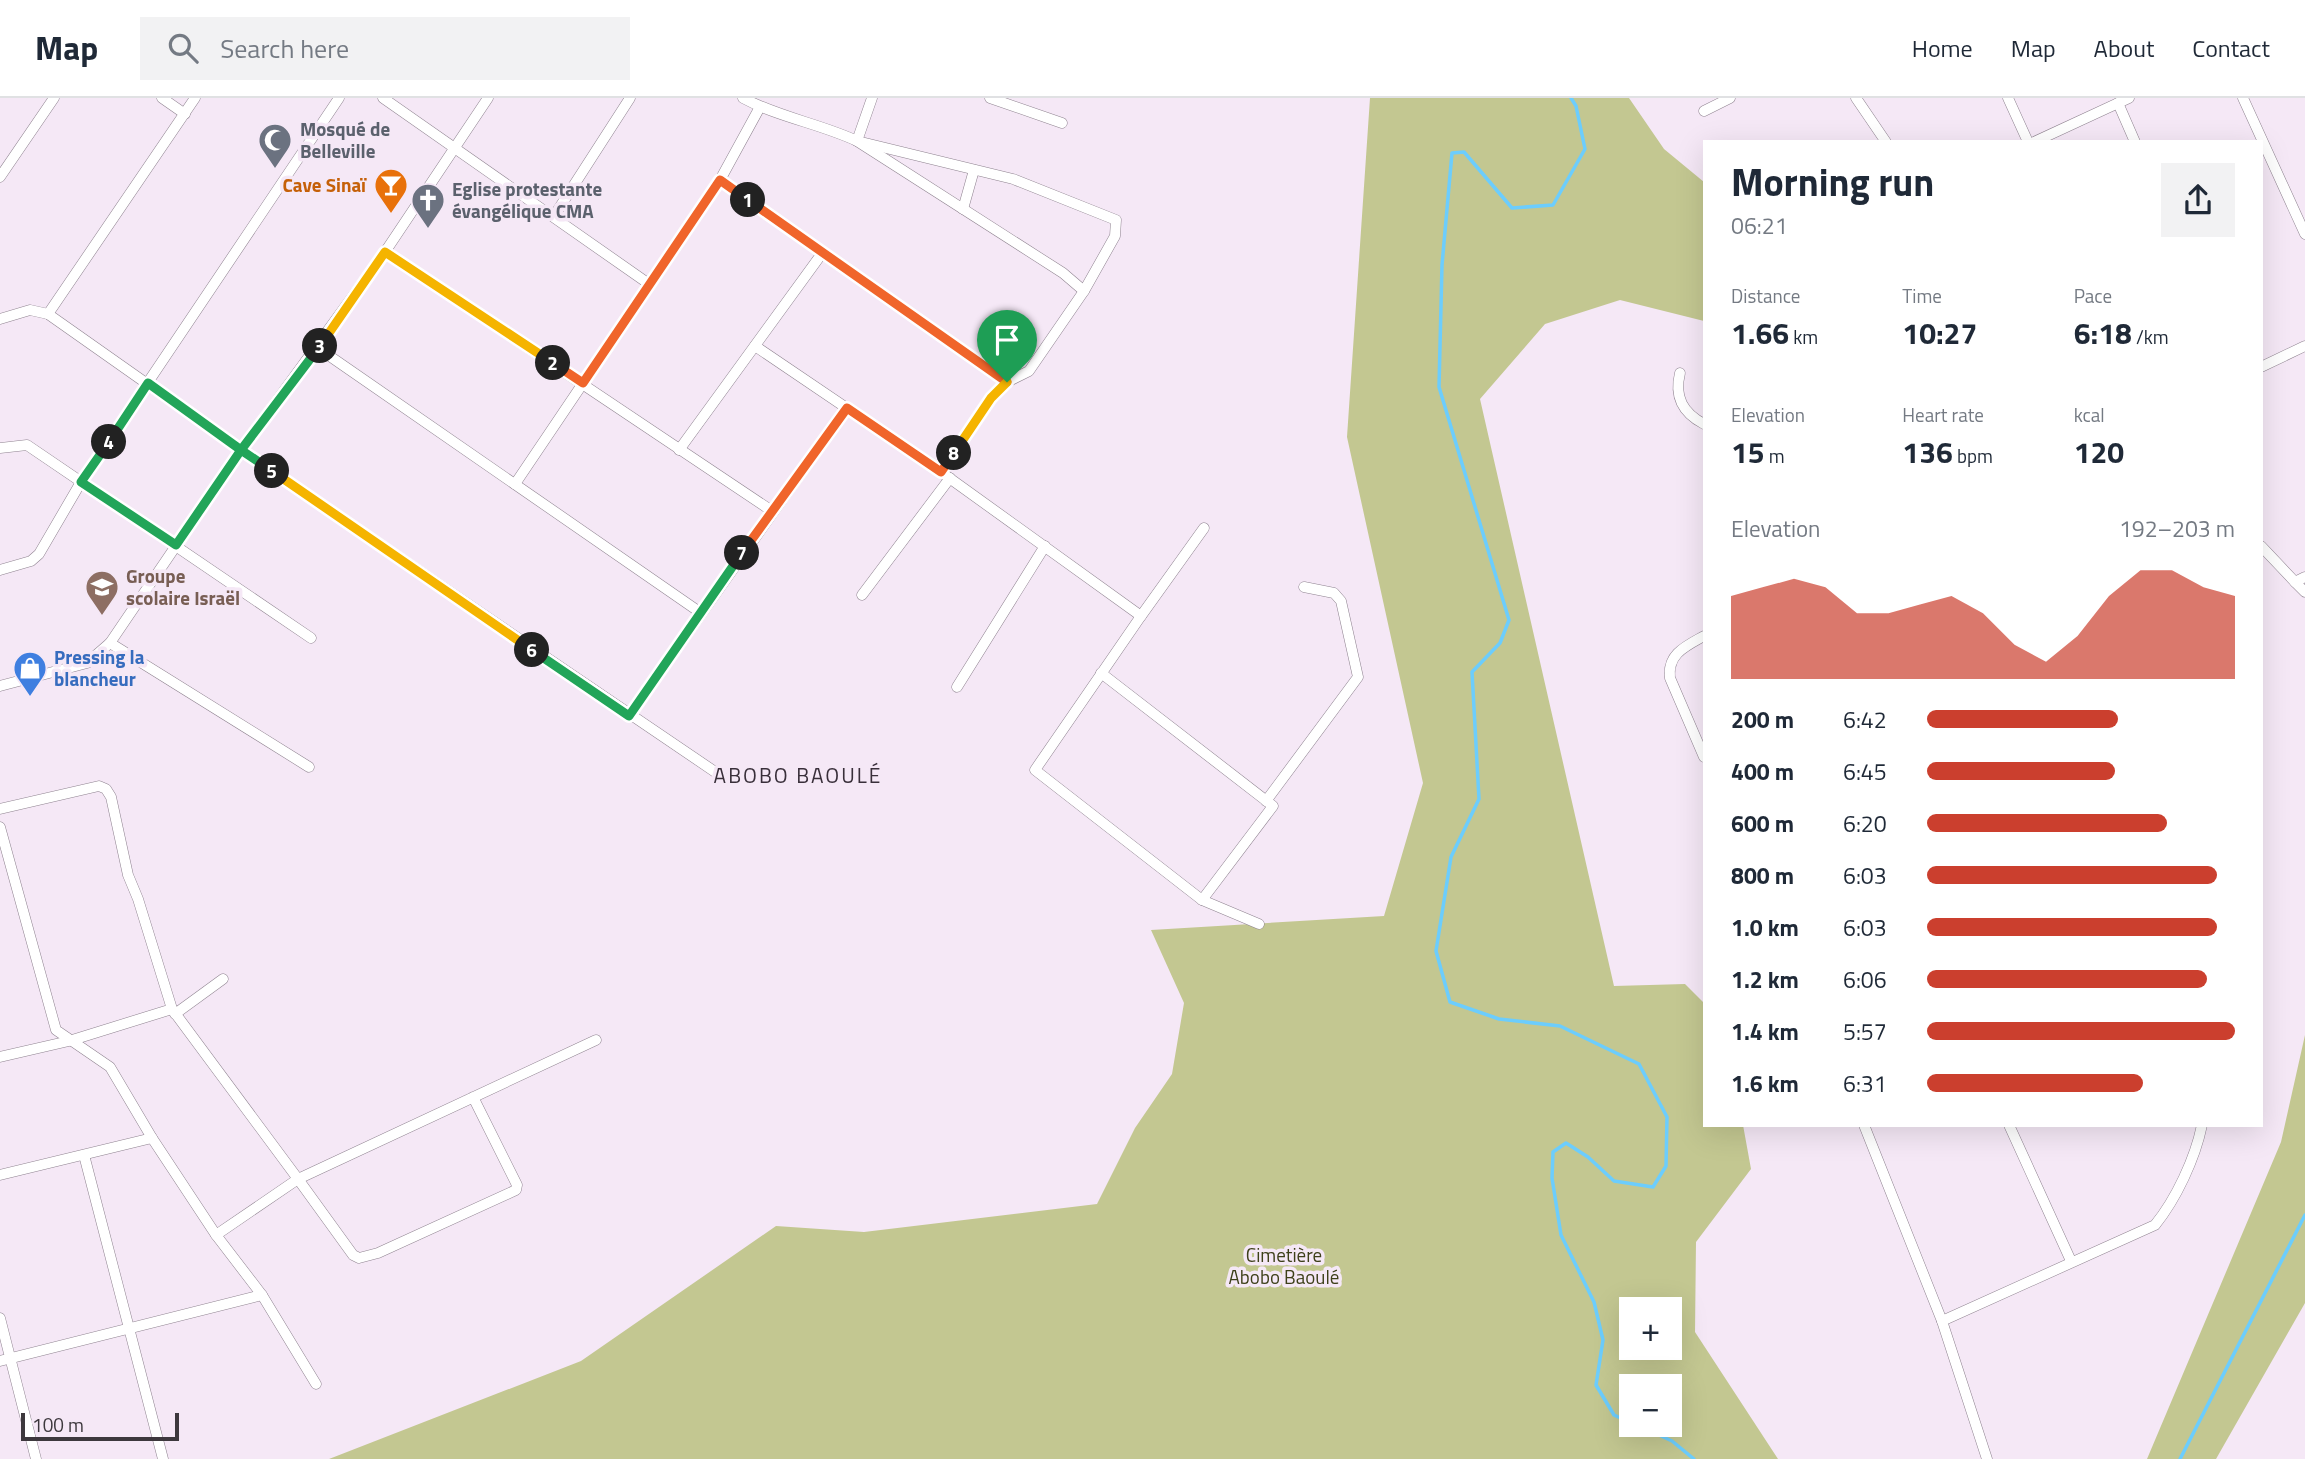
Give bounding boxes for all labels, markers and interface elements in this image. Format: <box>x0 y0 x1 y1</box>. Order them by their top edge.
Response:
search box <box>140 17 630 80</box>
text: Map <box>35 23 98 73</box>
icon: search <box>164 29 202 67</box>
text: Search here <box>220 29 349 68</box>
text: Home <box>1912 30 1973 66</box>
text: Map <box>2011 30 2056 66</box>
text: About <box>2094 30 2154 66</box>
text: Contact <box>2192 30 2270 66</box>
place label: Mosqué de Belleville <box>300 114 390 165</box>
mosque icon: Mosqué de Belleville <box>256 121 294 170</box>
text: Morning run <box>1731 153 1934 211</box>
button: share <box>2161 163 2235 237</box>
bar icon: Cave Sinaï <box>372 166 410 215</box>
place label: Cave Sinaï <box>283 170 367 199</box>
place label: Eglise protestante évangélique CMA <box>452 174 602 225</box>
church icon: Eglise protestante évangélique CMA <box>409 181 447 230</box>
pin: 1 <box>730 182 766 217</box>
text: 1 <box>742 185 753 214</box>
text: 06:21 <box>1731 208 1788 243</box>
text: Distance <box>1731 281 1800 310</box>
text: Time <box>1902 281 1942 310</box>
text: Pace <box>2074 281 2112 310</box>
pin <box>977 310 1037 382</box>
text: 1.66 <box>1731 310 1789 356</box>
text: 10:27 <box>1902 310 1977 356</box>
text: 6:18 <box>2074 310 2132 356</box>
icon: arrive <box>988 321 1026 359</box>
text: km <box>1789 322 1818 351</box>
text: /km <box>2132 322 2169 351</box>
pin: 3 <box>302 328 338 364</box>
text: 3 <box>314 331 325 360</box>
pin: 2 <box>536 345 570 380</box>
text: 2 <box>547 348 558 377</box>
text: Elevation <box>1731 400 1805 429</box>
text: Heart rate <box>1902 400 1984 429</box>
text: kcal <box>2074 400 2105 429</box>
pin: 4 <box>92 424 126 460</box>
text: 4 <box>103 427 114 456</box>
text: 15 <box>1731 429 1765 475</box>
text: 136 <box>1902 429 1953 475</box>
text: 120 <box>2074 429 2124 475</box>
pin: 8 <box>936 436 972 470</box>
text: 8 <box>948 438 959 467</box>
text: m <box>1765 441 1785 470</box>
text: bpm <box>1953 441 1993 470</box>
pin: 5 <box>254 454 290 488</box>
text: 5 <box>266 456 277 485</box>
text: Elevation <box>1731 511 1820 546</box>
text: 192–203 m <box>2119 511 2235 546</box>
pin: 7 <box>724 536 760 570</box>
text: 7 <box>736 538 747 567</box>
place label: Groupe scolaire Israël <box>126 561 240 612</box>
school or university icon: Groupe scolaire Israël <box>83 568 121 617</box>
pin: 6 <box>514 632 550 668</box>
text: 6 <box>526 635 537 664</box>
place label: Pressing la blancheur <box>54 642 145 693</box>
shop icon: Pressing la blancheur <box>11 649 49 698</box>
text: 200 m <box>1731 702 1794 737</box>
text: 6:42 <box>1843 702 1887 737</box>
text: 400 m <box>1731 754 1794 789</box>
text: 6:45 <box>1843 754 1887 789</box>
district label: ABOBO BAOULÉ <box>714 759 882 791</box>
text: 600 m <box>1731 806 1794 841</box>
text: 6:20 <box>1843 806 1887 841</box>
text: 800 m <box>1731 858 1794 893</box>
text: 6:03 <box>1843 858 1887 893</box>
text: 1.0 km <box>1731 910 1799 945</box>
text: 6:03 <box>1843 910 1887 945</box>
text: 1.2 km <box>1731 962 1799 997</box>
text: 6:06 <box>1843 962 1887 997</box>
text: 1.4 km <box>1731 1014 1799 1049</box>
text: 5:57 <box>1843 1014 1887 1049</box>
text: 1.6 km <box>1731 1066 1799 1101</box>
text: 6:31 <box>1843 1066 1887 1101</box>
park label: Cimetière Abobo Baoulé <box>1229 1240 1339 1291</box>
map controls <box>1619 1297 1682 1437</box>
button: + <box>1619 1297 1682 1360</box>
button: − <box>1619 1374 1682 1437</box>
scale bar <box>21 1410 178 1442</box>
text: 100 m <box>32 1410 84 1439</box>

